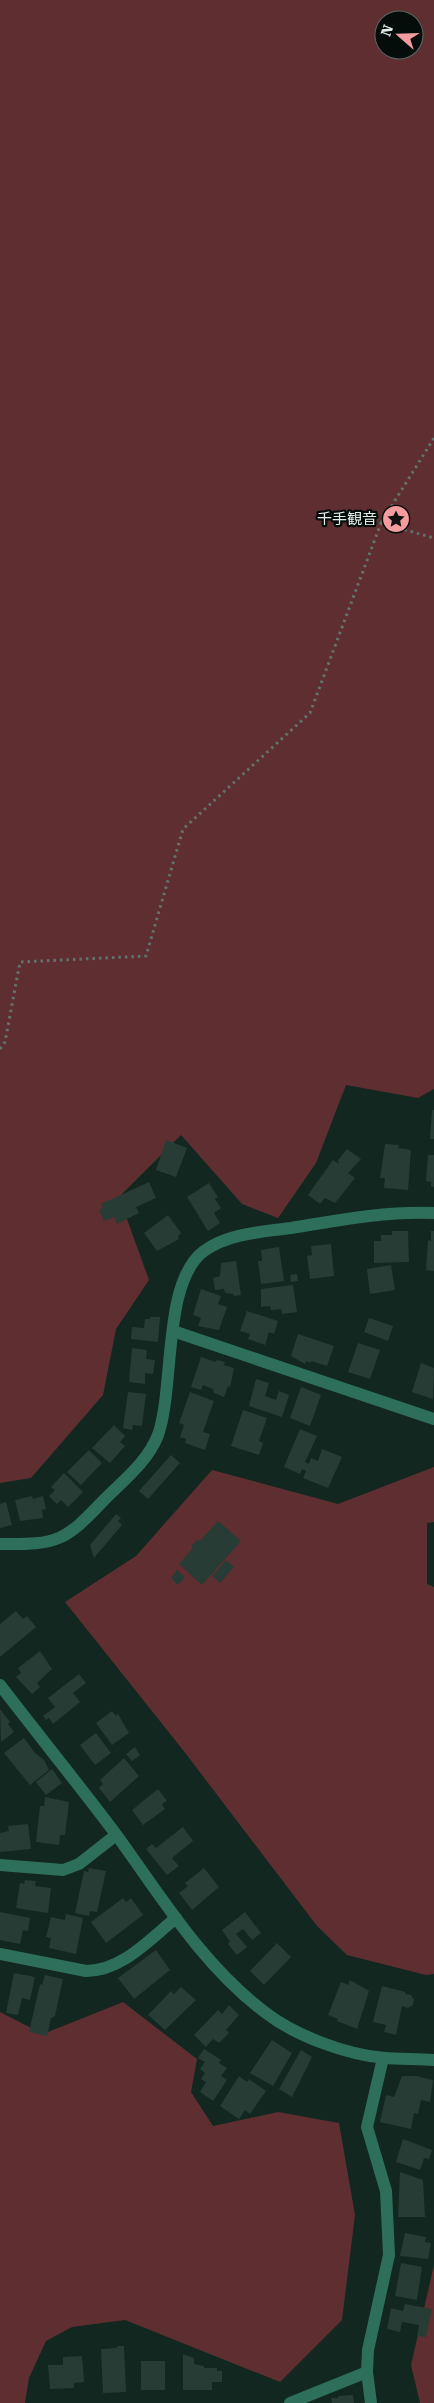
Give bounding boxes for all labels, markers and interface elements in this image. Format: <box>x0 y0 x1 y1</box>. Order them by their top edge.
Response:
north arrow <box>374 10 424 60</box>
text: N <box>377 23 396 38</box>
place icon: 千手観音 <box>381 504 411 534</box>
place label: 千手観音 <box>317 510 377 528</box>

